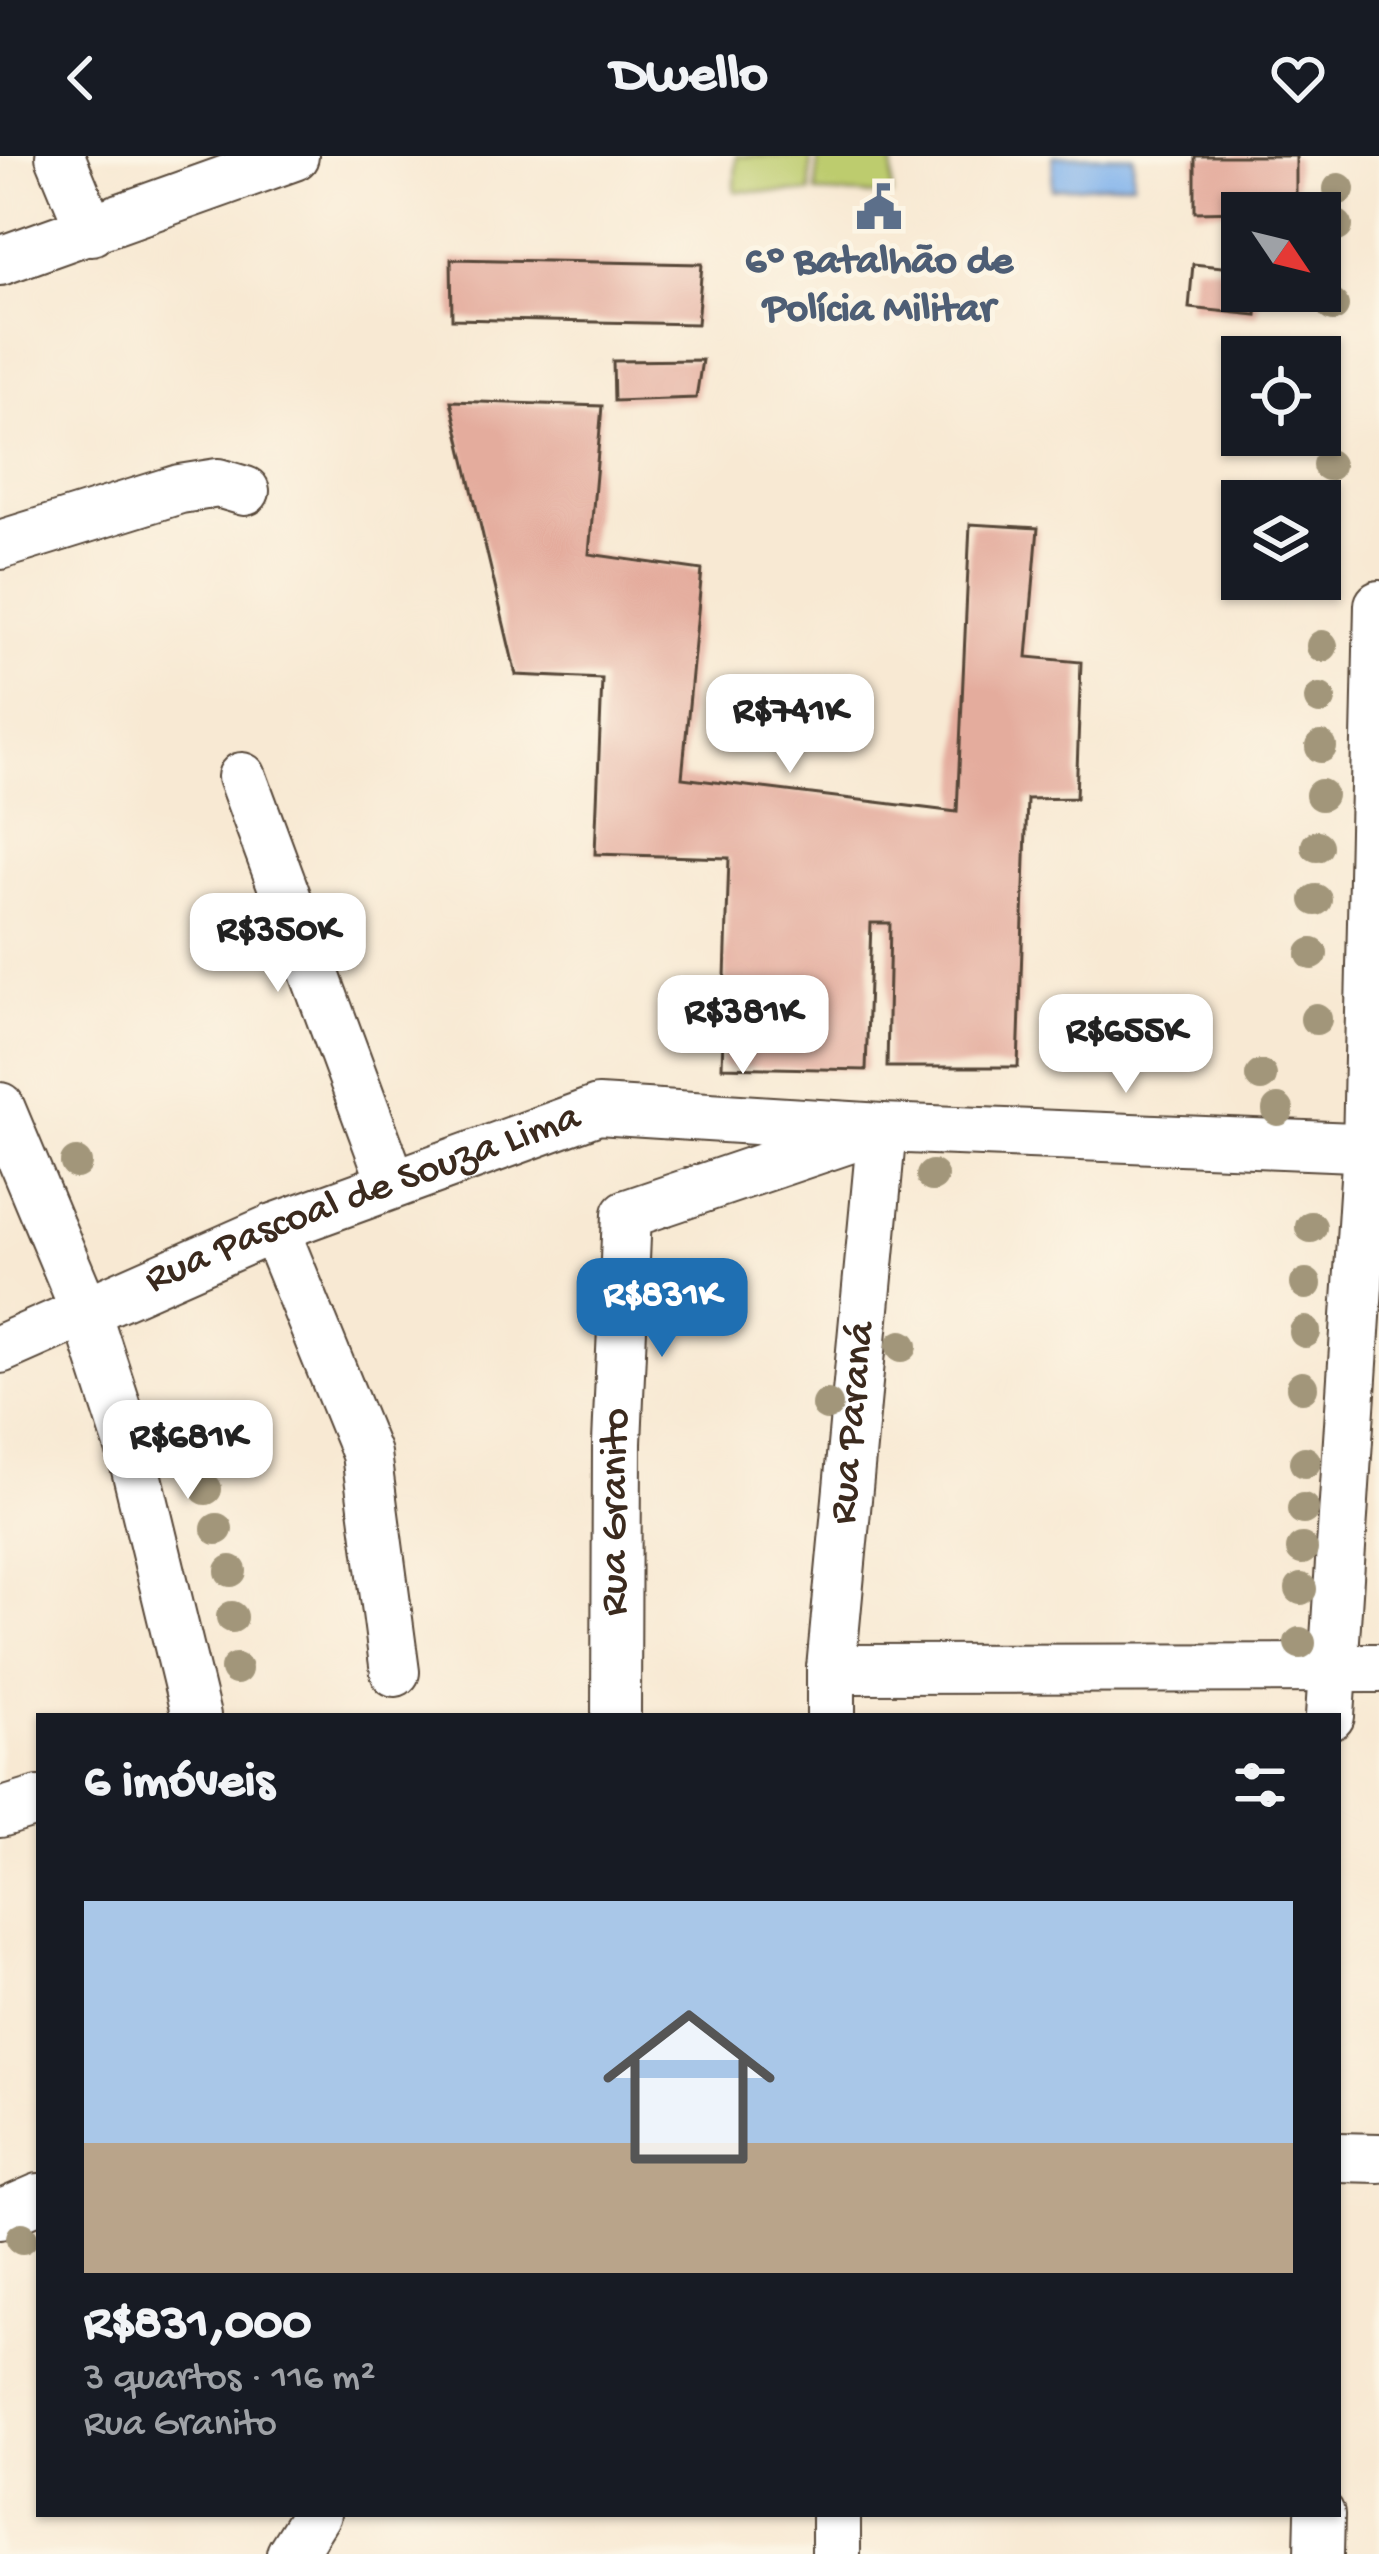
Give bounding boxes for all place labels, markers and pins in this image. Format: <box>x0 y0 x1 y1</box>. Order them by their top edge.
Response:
public building icon: 6º Batalhão de Polícia Militar <box>854 182 904 232</box>
place label: 6º Batalhão de Polícia Militar <box>745 239 1014 336</box>
pin: R$741K <box>692 674 888 776</box>
pin: R$350K <box>180 893 376 995</box>
pin: R$381K <box>645 975 841 1077</box>
pin: R$655K <box>1028 994 1224 1096</box>
pin: R$831K <box>564 1258 760 1360</box>
pin: R$681K <box>90 1400 286 1502</box>

